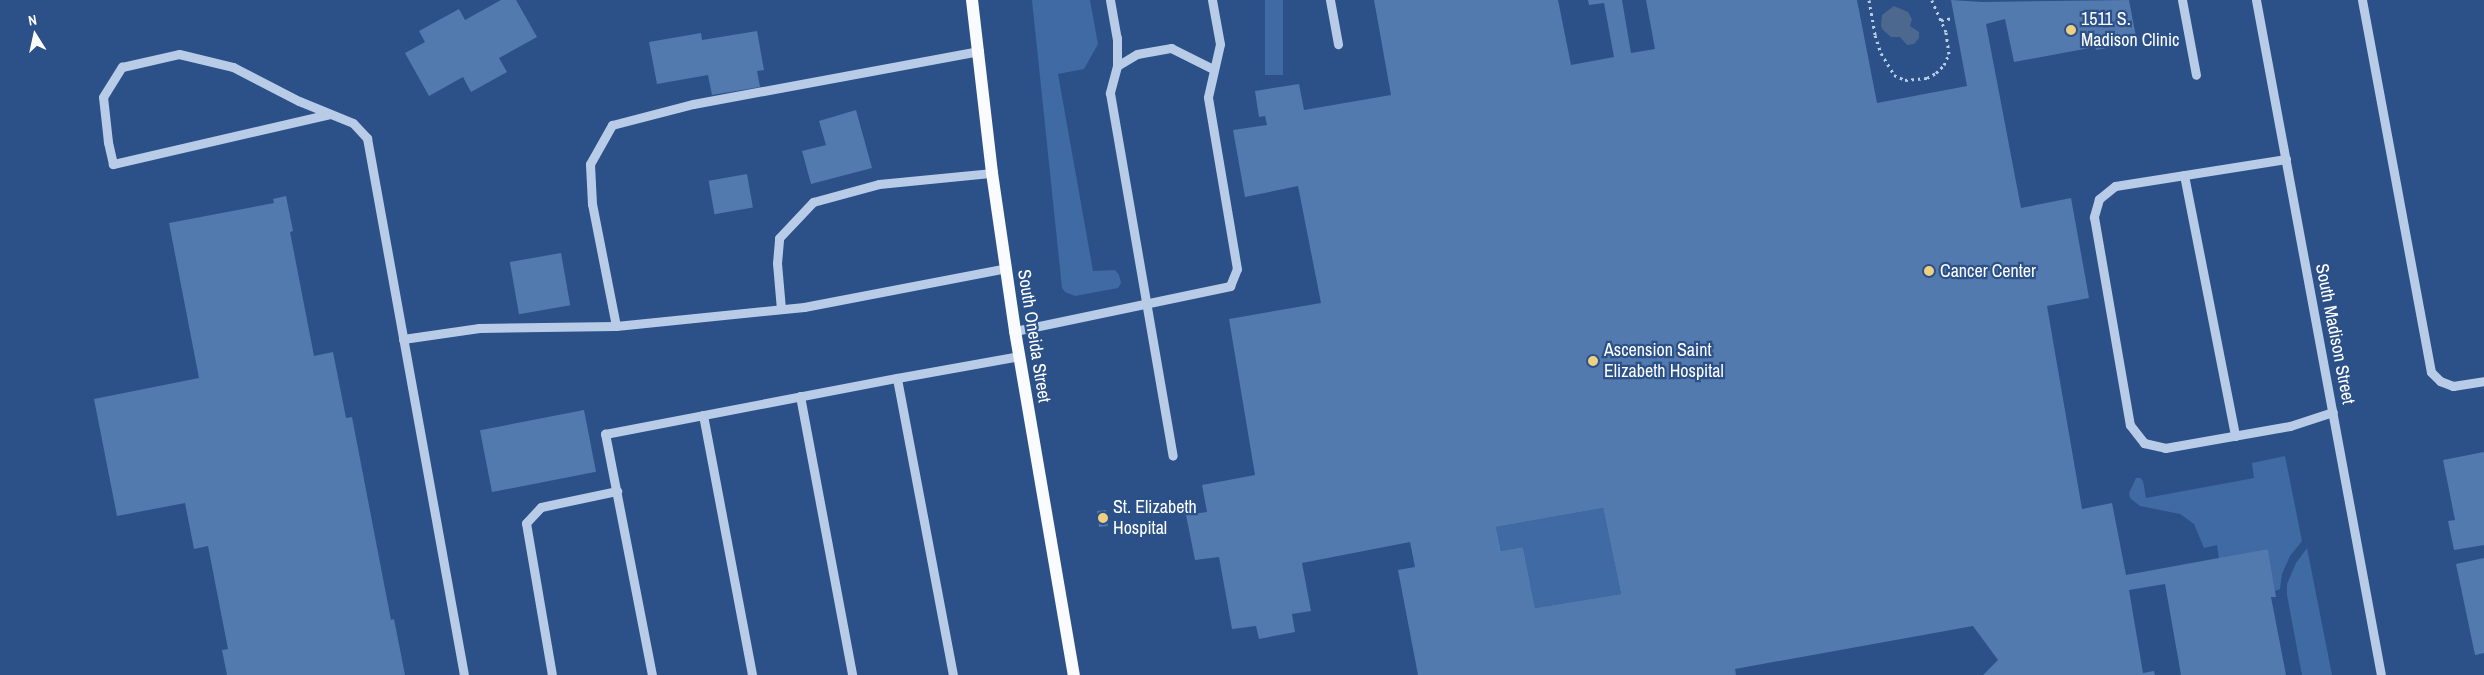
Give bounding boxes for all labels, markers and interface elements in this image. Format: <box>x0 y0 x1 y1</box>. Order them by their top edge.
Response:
place label: 1511 S. Madison Clinic <box>2081 9 2179 52</box>
north arrow <box>10 10 60 60</box>
text: N <box>27 11 38 30</box>
marker: 1511 S. Madison Clinic <box>2065 24 2077 36</box>
place label: Cancer Center <box>1940 260 2036 282</box>
street label: South Madison Street <box>2311 262 2359 406</box>
marker: Cancer Center <box>1922 264 1936 278</box>
street label: South Oneida Street <box>1013 268 1055 404</box>
place label: Ascension Saint Elizabeth Hospital <box>1604 340 1724 382</box>
marker: Ascension Saint Elizabeth Hospital <box>1586 354 1600 368</box>
place label: St. Elizabeth Hospital <box>1113 497 1197 540</box>
marker: St. Elizabeth Hospital <box>1097 512 1109 524</box>

